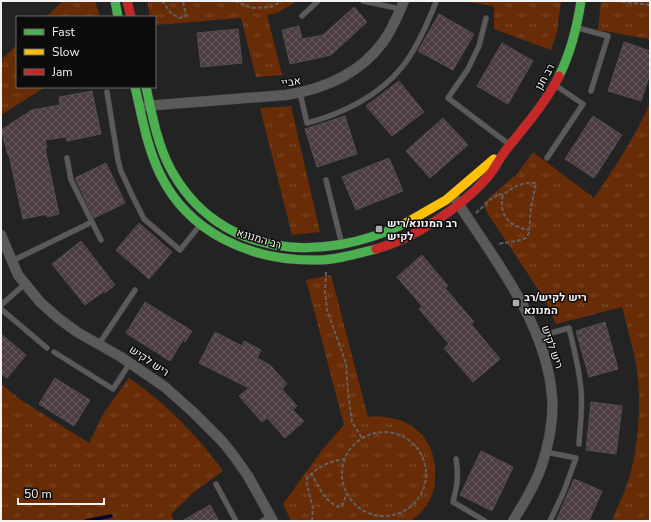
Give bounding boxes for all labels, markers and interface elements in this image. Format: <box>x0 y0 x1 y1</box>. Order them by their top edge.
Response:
legend <box>16 16 156 88</box>
text: Fast <box>52 24 75 40</box>
text: Slow <box>52 44 80 60</box>
street label: רב חנן <box>532 61 558 93</box>
text: Jam <box>51 64 73 80</box>
street label: אביי <box>280 73 302 91</box>
place label: רב המנונא/ריש לקיש <box>387 216 457 244</box>
marker: רב המנונא/ריש לקיש <box>374 224 384 234</box>
street label: רב המנונא <box>235 225 283 253</box>
place label: ריש לקיש/רב המנונא <box>524 290 587 318</box>
marker: ריש לקיש/רב המנונא <box>511 298 521 308</box>
street label: ריש לקיש <box>538 323 566 371</box>
street label: ריש לקיש <box>126 342 172 380</box>
scale bar <box>18 480 104 506</box>
text: 50 m <box>24 486 52 502</box>

